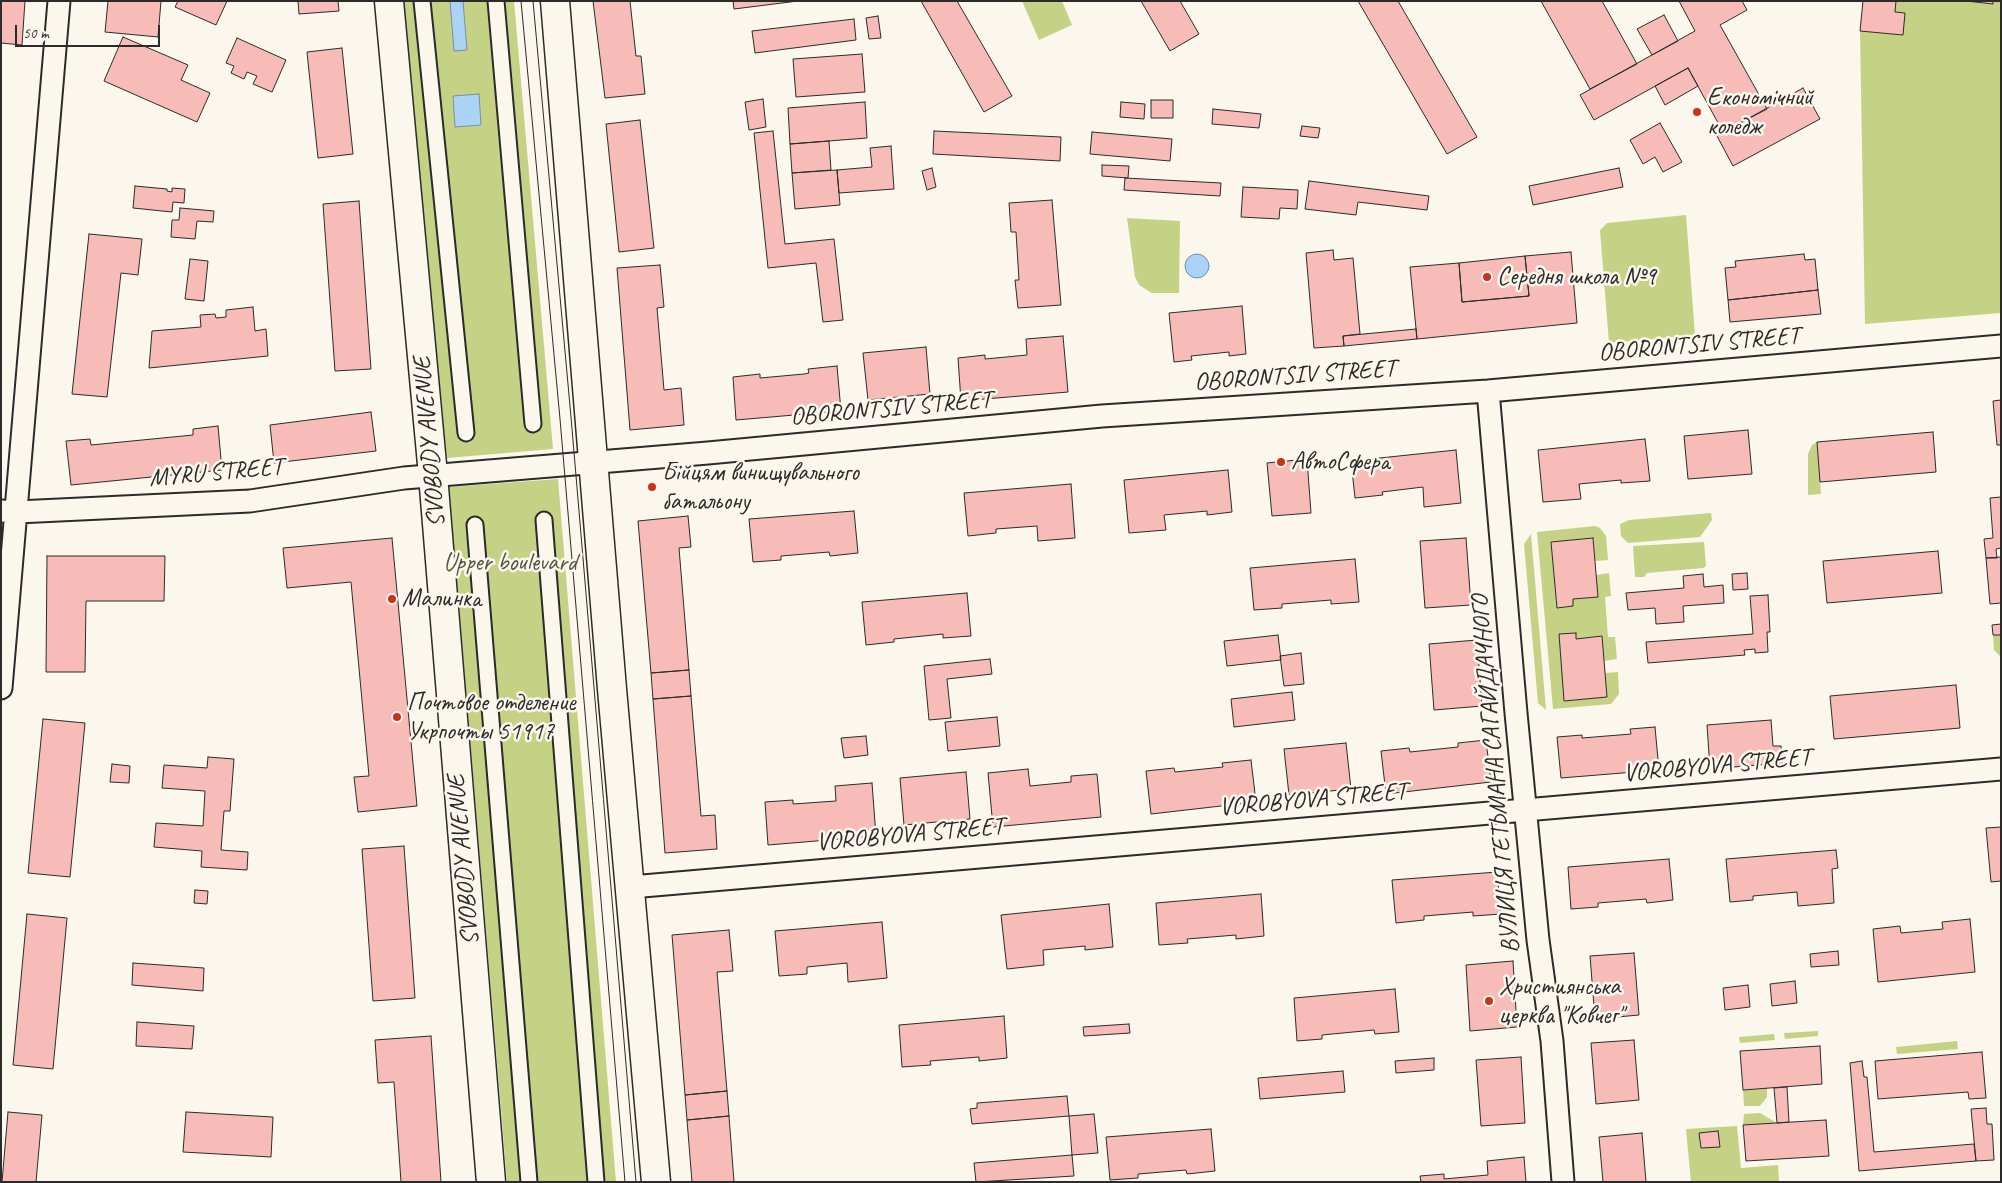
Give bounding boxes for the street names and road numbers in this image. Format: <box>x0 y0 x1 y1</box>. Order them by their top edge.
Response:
street label: OBORONTSIV STREET <box>1597 321 1801 369</box>
street label: OBORONTSIV STREET <box>1193 354 1397 398</box>
street label: SVOBODY AVENUE <box>408 356 452 528</box>
street label: OBORONTSIV STREET <box>789 385 993 433</box>
street label: MYRU STREET <box>148 452 284 494</box>
street label: ВУЛИЦЯ ГЕТЬМАНА САГАЙДАЧНОГО <box>1465 594 1527 954</box>
street label: VOROBYOVA STREET <box>1622 743 1812 789</box>
street label: SVOBODY AVENUE <box>442 774 486 946</box>
street label: VOROBYOVA STREET <box>1218 777 1408 823</box>
street label: VOROBYOVA STREET <box>815 812 1005 858</box>

